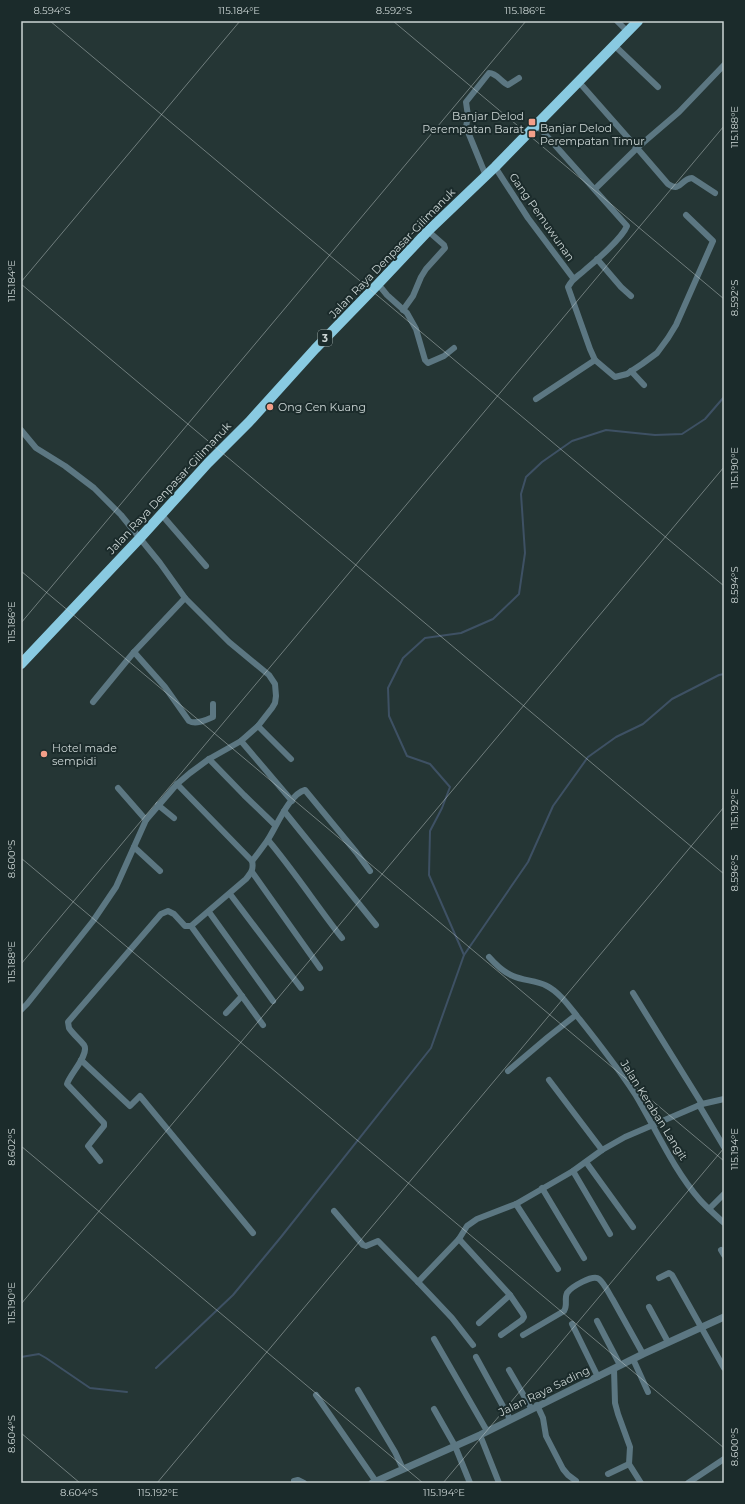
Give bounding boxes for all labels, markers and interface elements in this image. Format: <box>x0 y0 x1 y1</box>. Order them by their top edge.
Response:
text: 8.594°S <box>33 4 71 17</box>
text: 115.184°E <box>218 4 260 17</box>
text: 8.592°S <box>376 4 412 17</box>
text: 115.186°E <box>504 4 546 17</box>
text: 115.188°E <box>728 106 741 148</box>
place label: Banjar Delod Perempatan Barat <box>422 109 525 136</box>
marker: Banjar Delod Perempatan Barat <box>527 117 537 127</box>
place label: Banjar Delod Perempatan Timur <box>540 121 645 148</box>
marker: Banjar Delod Perempatan Timur <box>527 129 537 139</box>
street label: Gang Pemuwunan <box>506 170 578 264</box>
street label: Jalan Raya Denpasar-Gilimanuk <box>325 185 458 322</box>
text: 115.184°E <box>5 260 18 302</box>
text: 8.592°S <box>728 280 741 316</box>
road number: 3 <box>318 330 332 346</box>
place label: Ong Cen Kuang <box>278 400 366 414</box>
marker: Ong Cen Kuang <box>265 402 275 412</box>
street label: Jalan Raya Denpasar-Gilimanuk <box>103 419 234 558</box>
text: 115.190°E <box>728 447 741 489</box>
text: 8.594°S <box>728 566 741 604</box>
text: 115.186°E <box>5 601 18 643</box>
place label: Hotel made sempidi <box>52 741 117 768</box>
marker: Hotel made sempidi <box>39 749 49 759</box>
text: 115.192°E <box>728 788 741 830</box>
text: 8.600°S <box>5 840 18 878</box>
text: 8.596°S <box>728 855 741 891</box>
text: 115.188°E <box>5 941 18 983</box>
street label: Jalan Keraban Langit <box>617 1056 691 1163</box>
text: 8.602°S <box>5 1128 18 1166</box>
text: 115.194°E <box>728 1128 741 1170</box>
text: 115.190°E <box>5 1282 18 1324</box>
street label: Jalan Raya Sading <box>495 1363 592 1420</box>
text: 8.604°S <box>5 1415 18 1453</box>
text: 8.600°S <box>728 1428 741 1466</box>
text: 8.604°S <box>60 1486 98 1499</box>
text: 115.192°E <box>137 1486 179 1499</box>
text: 115.194°E <box>423 1486 465 1499</box>

